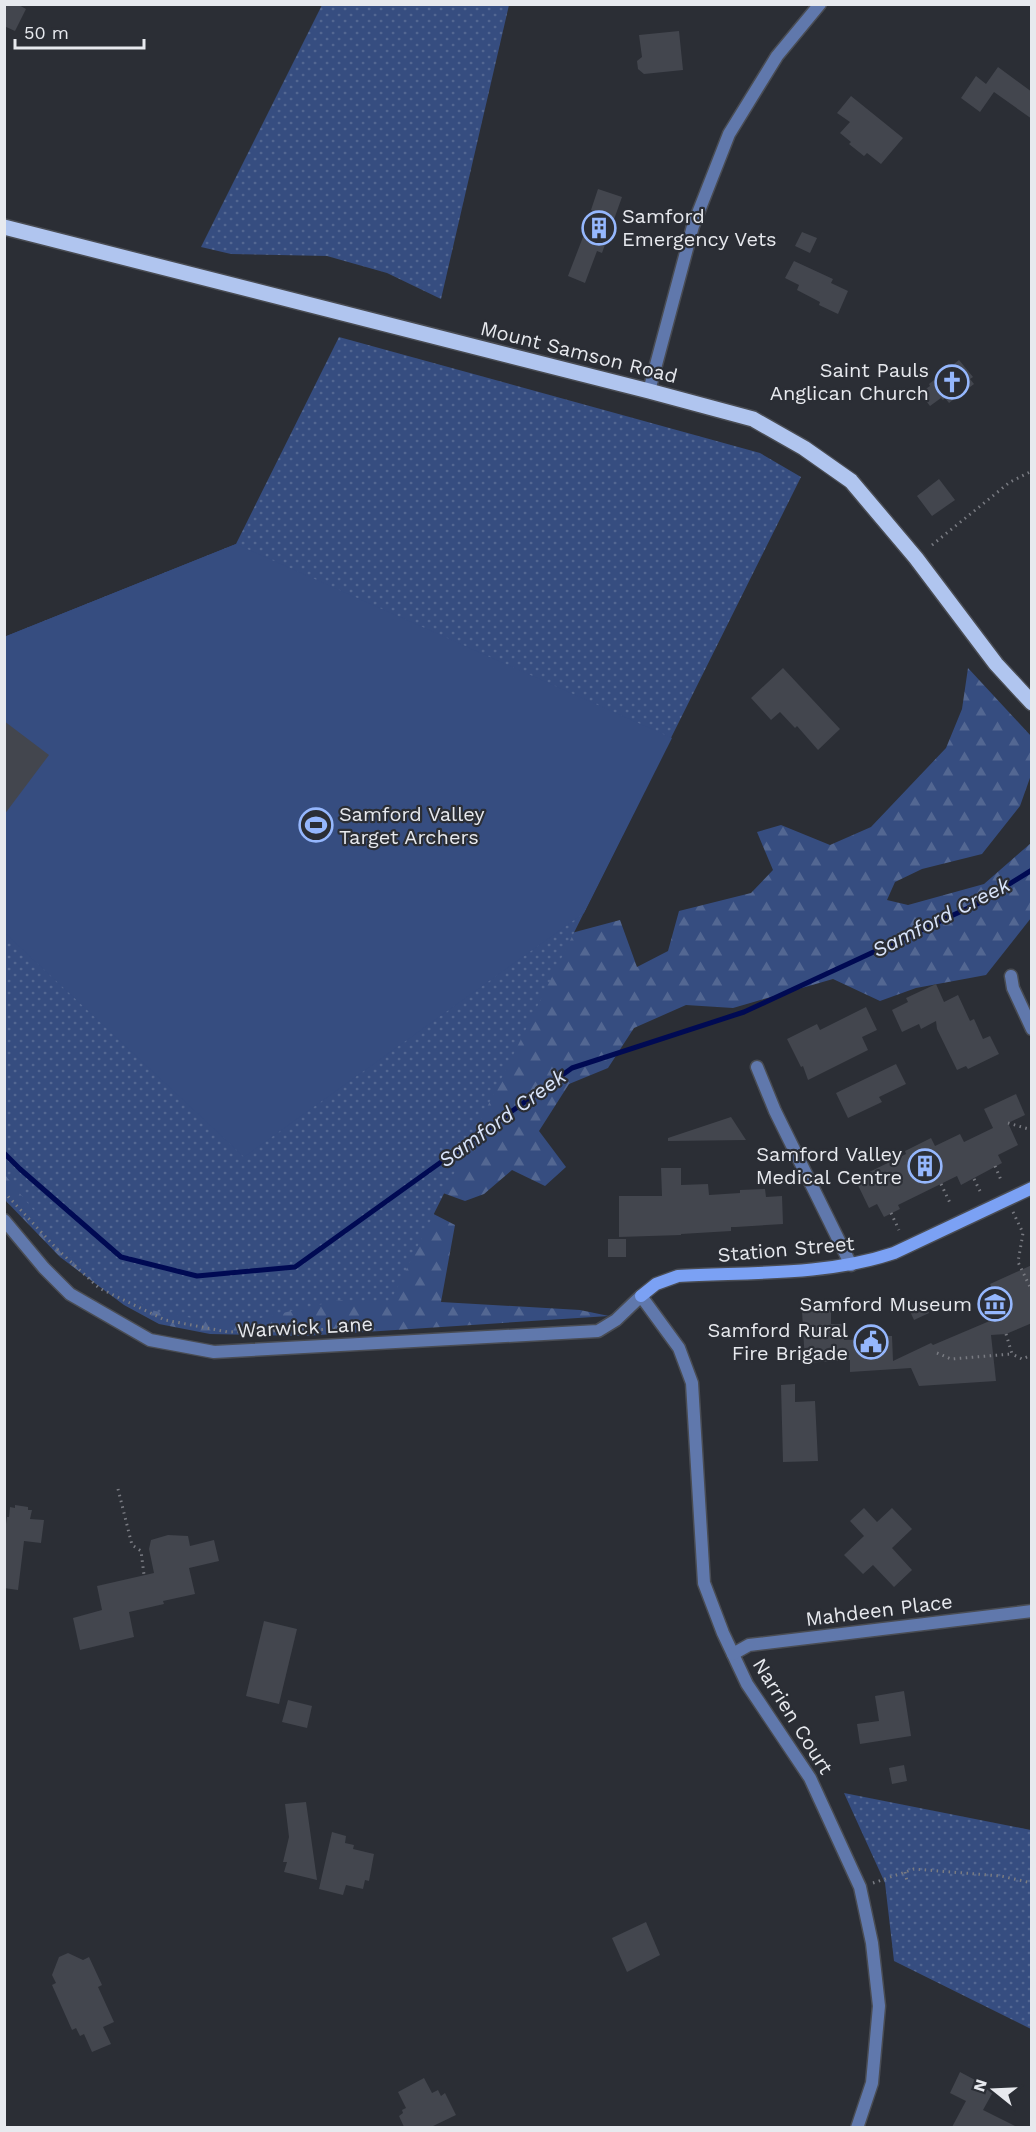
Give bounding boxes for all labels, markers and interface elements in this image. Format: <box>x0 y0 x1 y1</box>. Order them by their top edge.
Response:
scale bar <box>15 12 144 50</box>
text: 50 m <box>24 22 69 43</box>
place label: Samford Emergency Vets <box>622 204 777 251</box>
building icon: Samford Emergency Vets <box>581 210 617 246</box>
street label: Mount Samson Road <box>478 316 680 388</box>
place label: Saint Pauls Anglican Church <box>770 358 929 405</box>
church icon: Saint Pauls Anglican Church <box>934 364 970 400</box>
place label: Samford Valley Target Archers <box>339 802 485 849</box>
sports icon: Samford Valley Target Archers <box>298 807 334 843</box>
water label: Samford Creek <box>868 871 1015 963</box>
water label: Samford Creek <box>433 1063 571 1173</box>
place label: Samford Valley Medical Centre <box>756 1142 903 1189</box>
building icon: Samford Valley Medical Centre <box>907 1148 943 1184</box>
street label: Station Street <box>717 1231 856 1267</box>
museum icon: Samford Museum <box>977 1286 1013 1322</box>
place label: Samford Museum <box>800 1292 972 1316</box>
street label: Warwick Lane <box>236 1311 374 1343</box>
place label: Samford Rural Fire Brigade <box>708 1318 848 1365</box>
public building icon: Samford Rural Fire Brigade <box>853 1324 889 1360</box>
street label: Mahdeen Place <box>804 1589 954 1631</box>
street label: Narrien Court <box>748 1654 839 1779</box>
north arrow <box>964 2060 1024 2120</box>
text: N <box>969 2077 991 2094</box>

